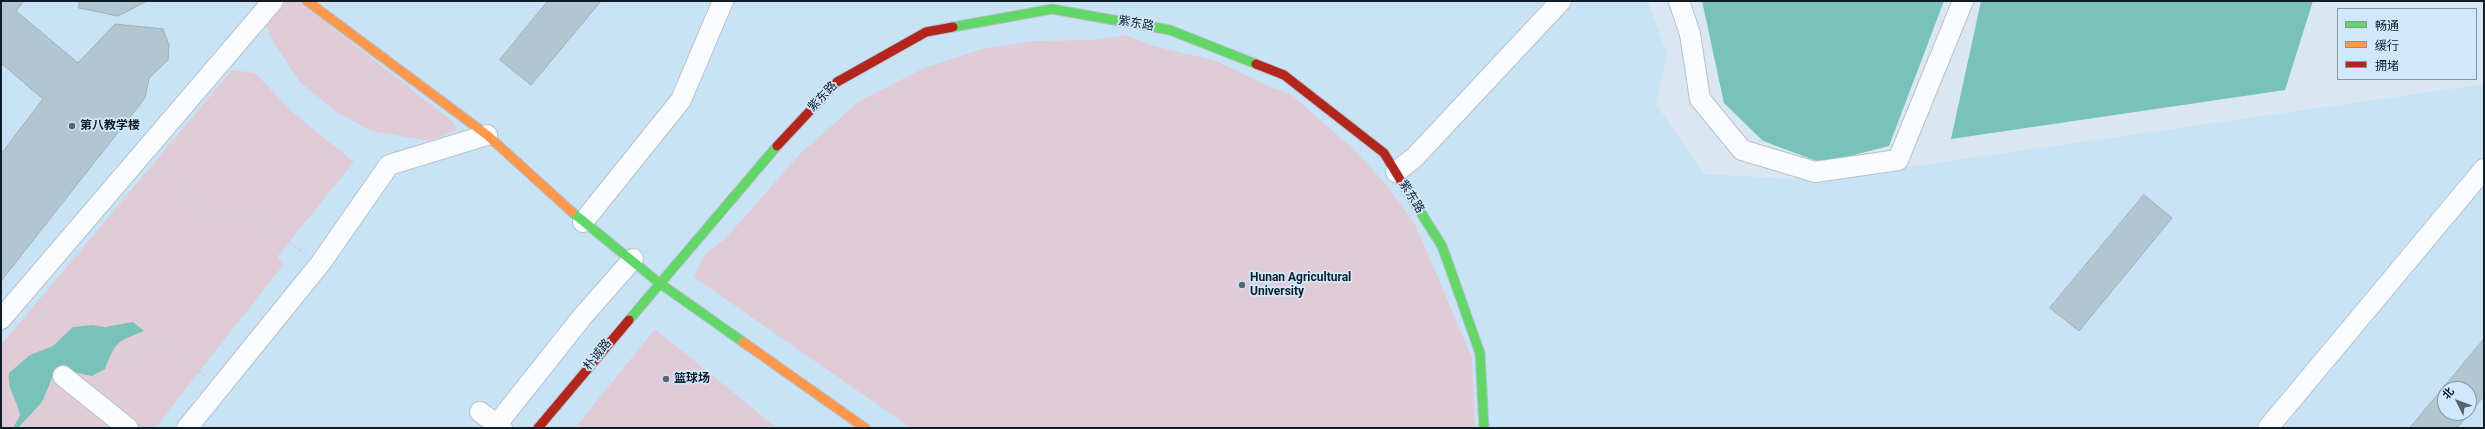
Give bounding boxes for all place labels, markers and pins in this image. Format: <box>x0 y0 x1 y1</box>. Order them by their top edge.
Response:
place label: 第八教学楼 <box>80 119 140 133</box>
marker: 第八教学楼 <box>67 121 77 131</box>
place label: Hunan Agricultural University <box>1250 271 1351 299</box>
marker: Hunan Agricultural University <box>1237 280 1247 290</box>
place label: 篮球场 <box>674 372 710 386</box>
marker: 篮球场 <box>661 374 671 384</box>

